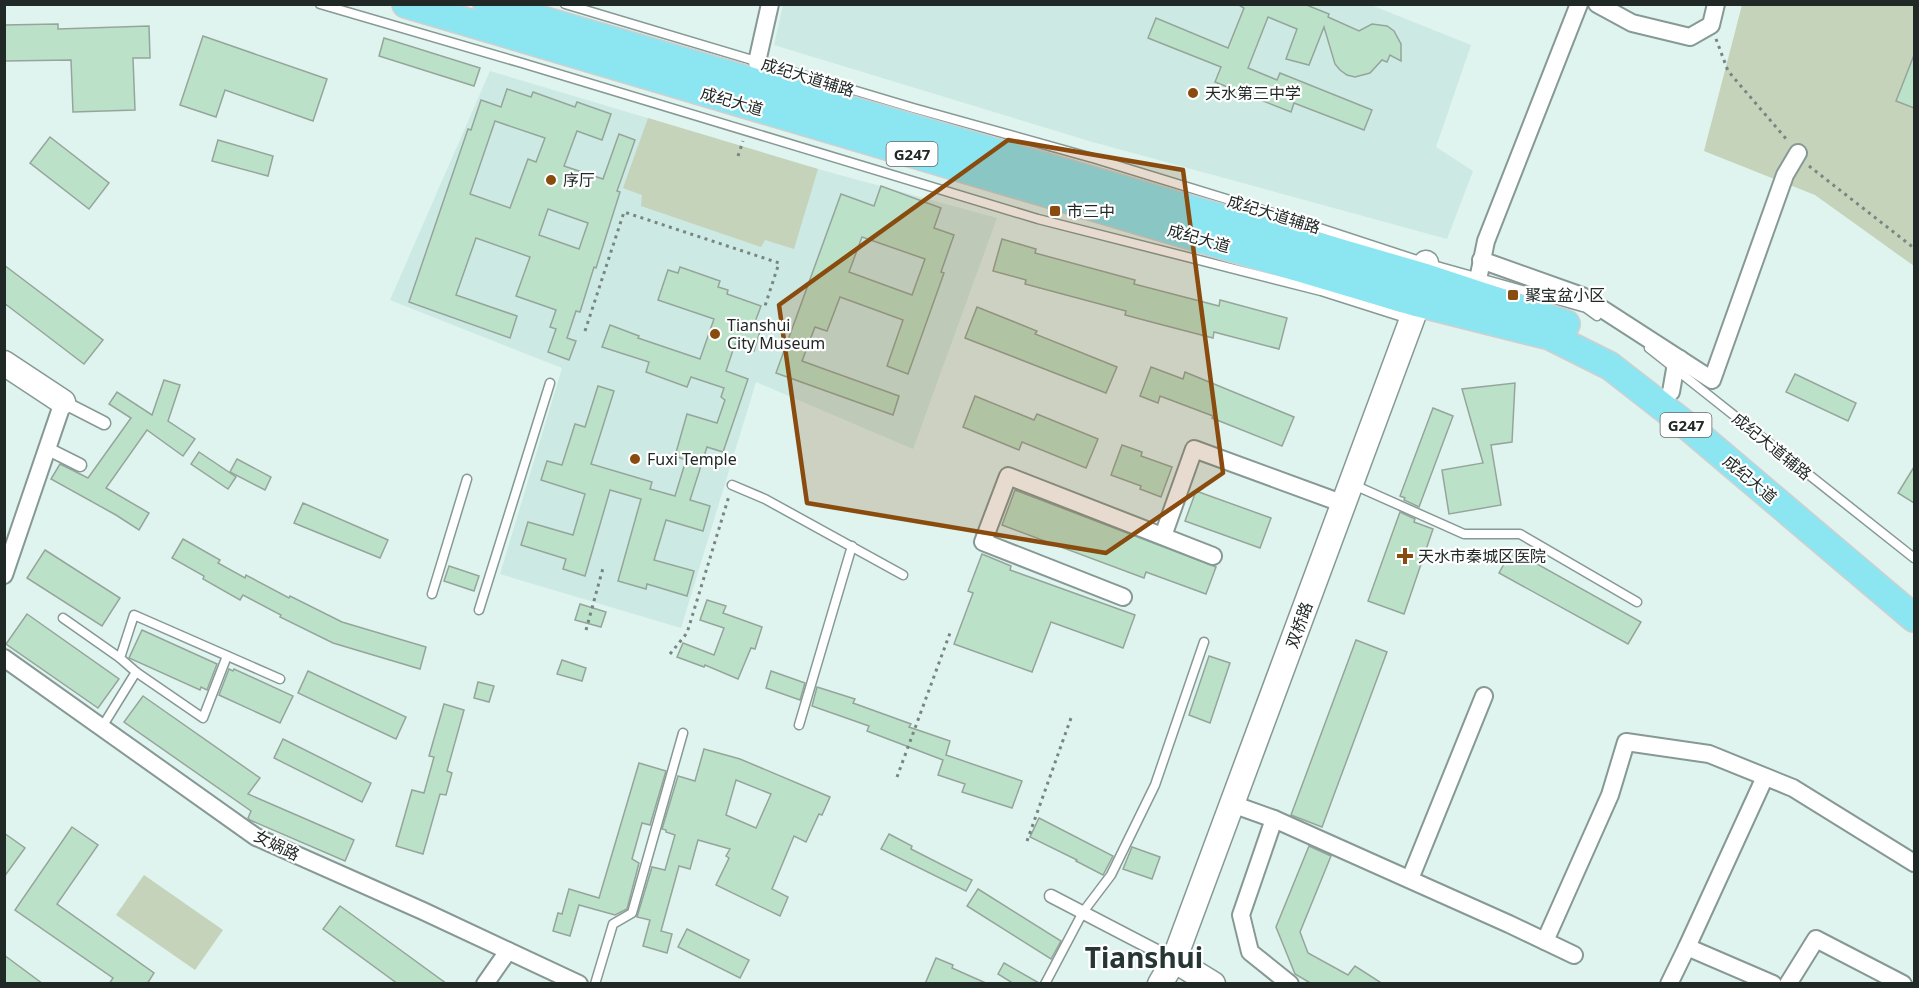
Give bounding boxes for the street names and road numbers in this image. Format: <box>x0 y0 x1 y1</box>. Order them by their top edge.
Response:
street label: 成纪大道辅路 <box>759 52 857 102</box>
street label: 成纪大道 <box>698 82 766 120</box>
road number: G247 <box>886 142 938 166</box>
street label: 成纪大道辅路 <box>1225 189 1323 239</box>
street label: 成纪大道 <box>1165 219 1233 257</box>
street label: 成纪大道辅路 <box>1729 408 1815 484</box>
road number: G247 <box>1660 413 1712 437</box>
street label: 成纪大道 <box>1719 451 1781 507</box>
street label: 双桥路 <box>1280 599 1318 651</box>
street label: 女娲路 <box>251 825 303 865</box>

